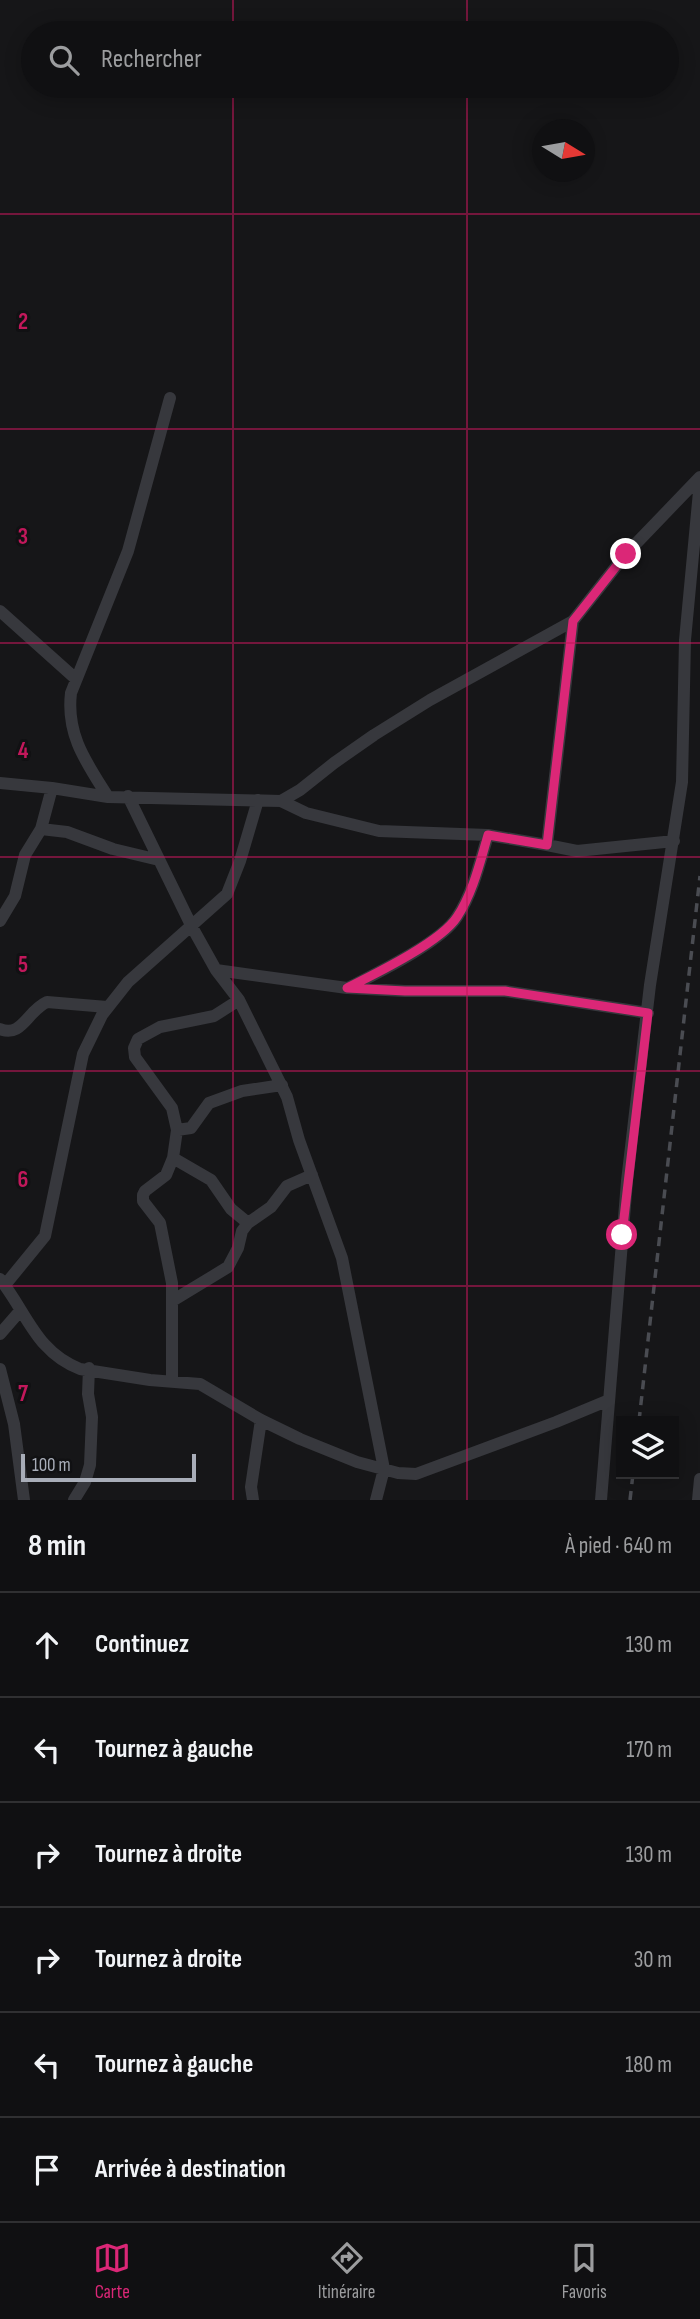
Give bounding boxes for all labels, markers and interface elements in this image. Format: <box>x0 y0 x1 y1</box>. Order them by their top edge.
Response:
search box <box>21 21 679 98</box>
icon: search <box>45 41 83 79</box>
text: Rechercher <box>101 44 202 75</box>
north arrow <box>532 119 595 182</box>
text: 2 <box>18 308 28 336</box>
text: 3 <box>18 523 28 551</box>
route end <box>610 538 641 569</box>
text: 4 <box>18 737 29 765</box>
text: 5 <box>18 951 28 979</box>
text: 6 <box>18 1166 28 1194</box>
route start <box>606 1219 637 1250</box>
text: 7 <box>18 1380 28 1408</box>
map controls <box>616 1416 679 1479</box>
button: layers <box>616 1416 679 1479</box>
scale bar <box>21 1451 196 1483</box>
text: 100 m <box>32 1454 71 1477</box>
text: 8 min <box>28 1528 86 1564</box>
text: À pied · 640 m <box>565 1532 672 1560</box>
icon: ahead <box>28 1626 66 1664</box>
text: Continuez <box>95 1629 189 1660</box>
text: 130 m <box>626 1631 672 1659</box>
icon: left <box>28 1731 66 1769</box>
text: Tournez à gauche <box>95 1734 253 1765</box>
text: 170 m <box>626 1736 672 1764</box>
icon: right <box>28 1836 66 1874</box>
text: Tournez à droite <box>95 1839 242 1870</box>
text: 130 m <box>626 1841 672 1869</box>
icon: right <box>28 1941 66 1979</box>
text: Tournez à droite <box>95 1944 242 1975</box>
text: 30 m <box>634 1946 672 1974</box>
icon: left <box>28 2046 66 2084</box>
text: Tournez à gauche <box>95 2049 253 2080</box>
text: 180 m <box>625 2051 672 2079</box>
icon: arrive <box>28 2151 66 2189</box>
text: Arrivée à destination <box>95 2154 286 2185</box>
tab: Carte <box>93 2239 131 2304</box>
tab: Itinéraire <box>318 2239 375 2304</box>
tab: Favoris <box>562 2239 607 2304</box>

